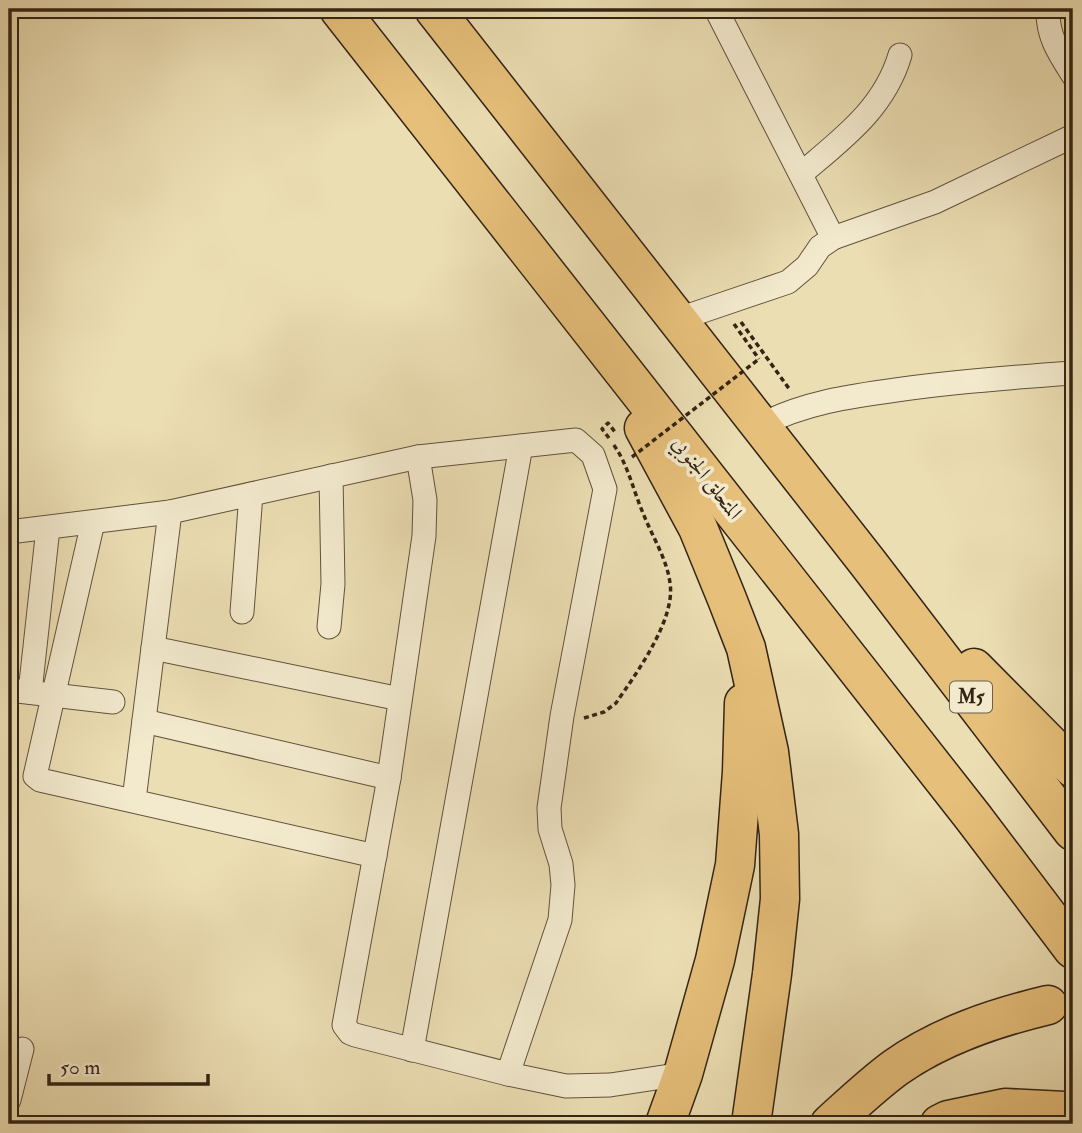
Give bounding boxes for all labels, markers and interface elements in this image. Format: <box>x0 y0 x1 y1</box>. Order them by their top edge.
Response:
street label: المتحلق الجنوبي <box>664 431 748 527</box>
road number: M5 <box>950 682 992 712</box>
scale bar <box>49 1042 208 1086</box>
text: 50 m <box>60 1054 101 1081</box>

